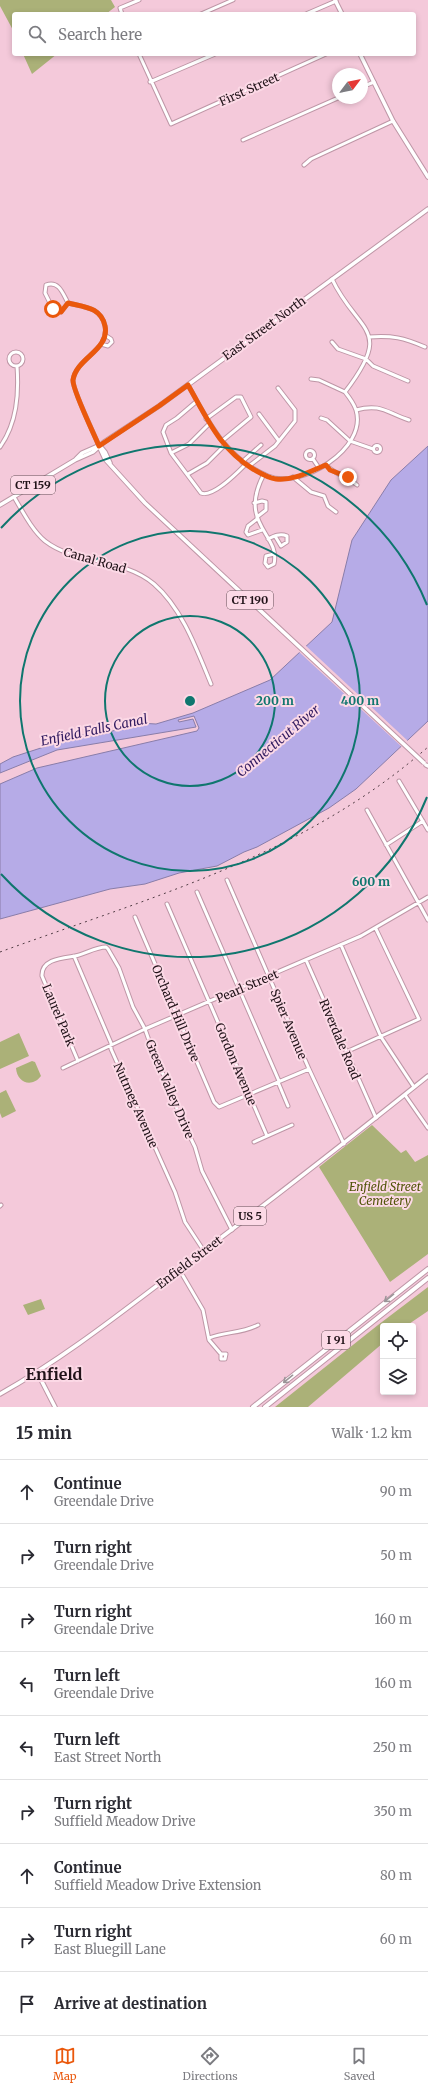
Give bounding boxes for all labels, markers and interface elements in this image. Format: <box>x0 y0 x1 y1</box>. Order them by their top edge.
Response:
search box <box>12 12 416 56</box>
icon: search <box>26 23 48 45</box>
text: Search here <box>58 25 142 44</box>
north arrow <box>332 68 368 104</box>
street label: First Street <box>217 69 282 109</box>
street label: East Street North <box>219 293 309 363</box>
route start <box>44 300 62 318</box>
route end <box>339 468 357 486</box>
road number: CT 159 <box>11 476 55 494</box>
street label: Canal Road <box>62 544 128 576</box>
road number: CT 190 <box>227 591 273 609</box>
text: 200 m <box>256 693 294 708</box>
text: 400 m <box>341 693 379 708</box>
centre of rings <box>183 694 197 708</box>
water label: Connecticut River <box>233 701 324 781</box>
water label: Enfield Falls Canal <box>39 710 149 750</box>
text: 600 m <box>352 874 390 889</box>
street label: Orchard Hill Drive <box>149 962 203 1064</box>
street label: Pearl Street <box>214 966 281 1006</box>
street label: Laurel Park <box>39 982 79 1049</box>
street label: Spier Avenue <box>267 987 311 1061</box>
street label: Riverdale Road <box>316 997 364 1081</box>
street label: Gordon Avenue <box>212 1020 260 1108</box>
street label: Green Valley Drive <box>142 1037 198 1141</box>
street label: Nutmeg Avenue <box>111 1060 161 1150</box>
park label: Enfield Street Cemetery <box>349 1179 422 1208</box>
road number: US 5 <box>234 1207 266 1225</box>
street label: Enfield Street <box>153 1232 225 1292</box>
one-way arrow <box>384 1293 395 1302</box>
map controls <box>380 1323 416 1395</box>
button: locate <box>380 1323 416 1359</box>
road number: I 91 <box>322 1331 350 1349</box>
button: layers <box>380 1359 416 1395</box>
district label: Enfield <box>26 1364 83 1384</box>
one-way arrow <box>282 1375 293 1383</box>
text: 15 min <box>16 1422 72 1444</box>
text: Walk · 1.2 km <box>332 1425 412 1442</box>
text: Continue <box>54 1474 122 1493</box>
icon: ahead <box>16 1481 38 1503</box>
text: 90 m <box>380 1483 412 1500</box>
text: Greendale Drive <box>54 1493 154 1510</box>
text: Turn right <box>54 1538 132 1557</box>
icon: right <box>16 1545 38 1567</box>
text: 50 m <box>380 1547 412 1564</box>
text: Greendale Drive <box>54 1557 154 1574</box>
text: Turn right <box>54 1602 132 1621</box>
icon: right <box>16 1609 38 1631</box>
text: 160 m <box>374 1611 412 1628</box>
text: Greendale Drive <box>54 1621 154 1638</box>
text: Turn left <box>54 1666 120 1685</box>
icon: left <box>16 1673 38 1695</box>
text: 160 m <box>374 1675 412 1692</box>
text: Greendale Drive <box>54 1685 154 1702</box>
text: Turn left <box>54 1730 120 1749</box>
icon: left <box>16 1737 38 1759</box>
text: 250 m <box>373 1739 412 1756</box>
text: East Street North <box>54 1749 161 1766</box>
text: Turn right <box>54 1794 132 1813</box>
icon: right <box>16 1801 38 1823</box>
text: 350 m <box>374 1803 412 1820</box>
text: Suffield Meadow Drive <box>54 1813 195 1830</box>
text: Continue <box>54 1858 122 1877</box>
icon: ahead <box>16 1865 38 1887</box>
text: 80 m <box>380 1867 412 1884</box>
text: Suffield Meadow Drive Extension <box>54 1877 261 1894</box>
text: Turn right <box>54 1922 132 1941</box>
icon: right <box>16 1929 38 1951</box>
text: 60 m <box>380 1931 412 1948</box>
text: East Bluegill Lane <box>54 1941 166 1958</box>
icon: arrive <box>16 1993 38 2015</box>
text: Arrive at destination <box>54 1994 207 2013</box>
tab: Map <box>53 2045 77 2083</box>
tab: Directions <box>183 2045 238 2083</box>
tab: Saved <box>344 2045 375 2083</box>

